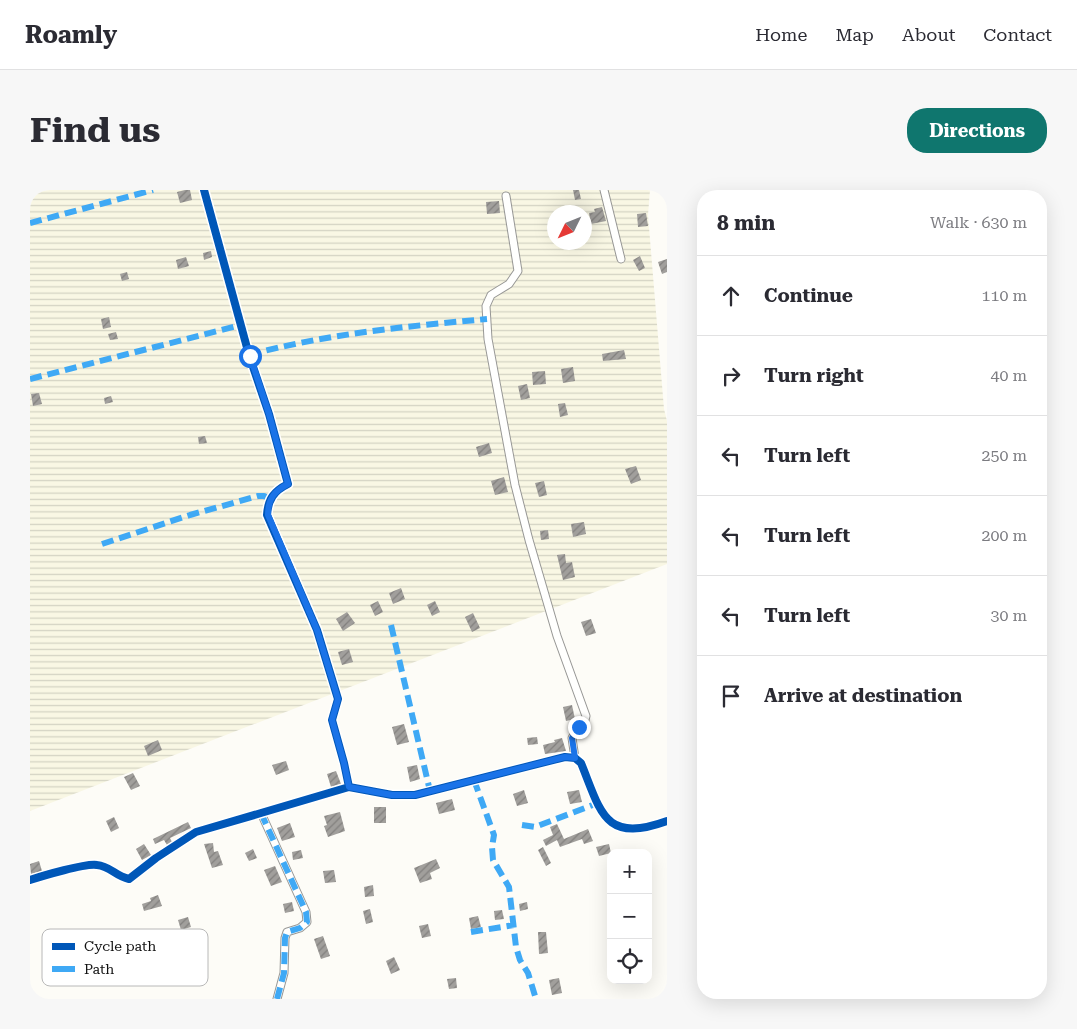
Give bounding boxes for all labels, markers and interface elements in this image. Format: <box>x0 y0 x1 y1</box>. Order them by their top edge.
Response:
text: Roamly <box>25 21 117 49</box>
text: Home <box>755 24 807 45</box>
text: Map <box>835 24 874 45</box>
text: About <box>902 24 955 45</box>
text: Contact <box>983 24 1052 45</box>
button: Directions <box>907 108 1047 153</box>
text: Find us <box>30 110 160 151</box>
north arrow <box>547 205 592 250</box>
text: 8 min <box>717 211 775 235</box>
text: Walk · 630 m <box>930 213 1027 232</box>
icon: ahead <box>717 282 745 310</box>
text: Continue <box>764 284 853 307</box>
text: 110 m <box>981 286 1027 305</box>
route start <box>239 345 262 368</box>
icon: right <box>717 362 745 390</box>
text: Turn right <box>764 364 864 387</box>
text: 40 m <box>990 366 1027 385</box>
icon: left <box>717 442 745 470</box>
text: Turn left <box>764 444 850 467</box>
text: 250 m <box>981 446 1027 465</box>
icon: left <box>717 522 745 550</box>
text: Turn left <box>764 524 850 547</box>
text: 200 m <box>981 526 1027 545</box>
icon: left <box>717 602 745 630</box>
text: Turn left <box>764 604 850 627</box>
text: 30 m <box>990 606 1027 625</box>
icon: arrive <box>717 682 745 710</box>
text: Arrive at destination <box>764 684 962 707</box>
route end <box>568 716 591 739</box>
map controls <box>607 849 652 984</box>
button: + <box>607 849 652 894</box>
button: − <box>607 894 652 939</box>
legend <box>42 929 208 986</box>
text: Cycle path <box>84 938 156 954</box>
button: locate <box>607 939 652 984</box>
text: Path <box>84 961 114 977</box>

